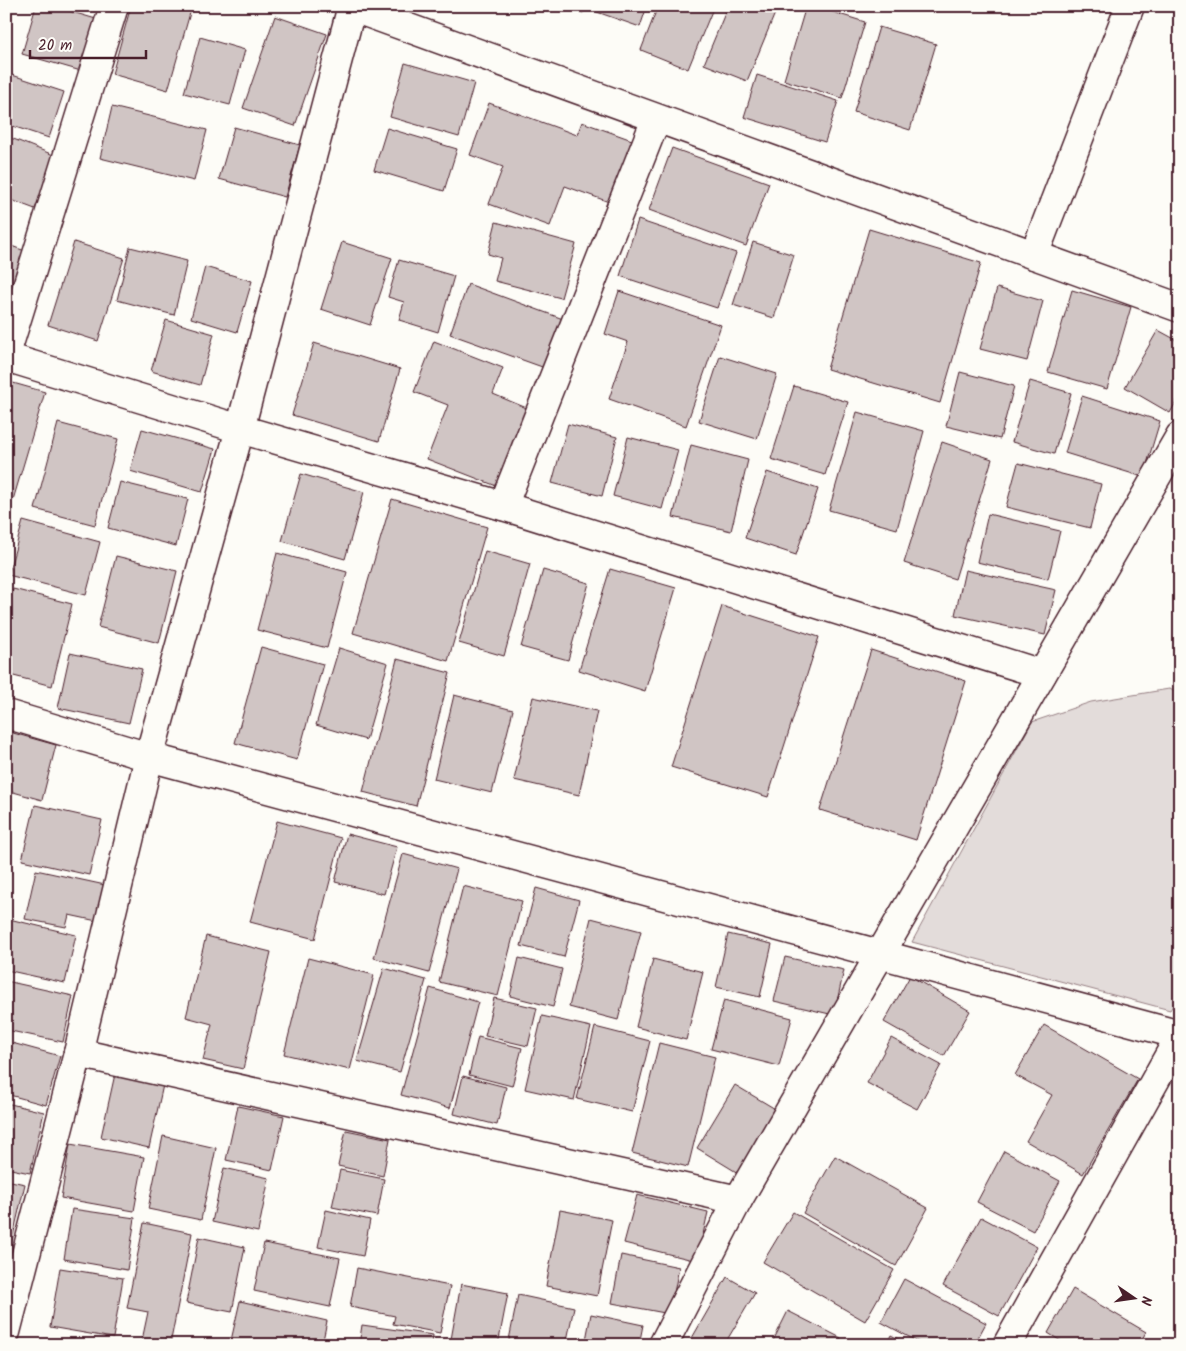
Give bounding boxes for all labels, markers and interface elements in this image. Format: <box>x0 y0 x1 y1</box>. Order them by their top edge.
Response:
scale bar <box>30 28 146 60</box>
text: 20 m <box>38 34 72 58</box>
north arrow <box>1108 1274 1158 1324</box>
text: N <box>1134 1294 1157 1308</box>

